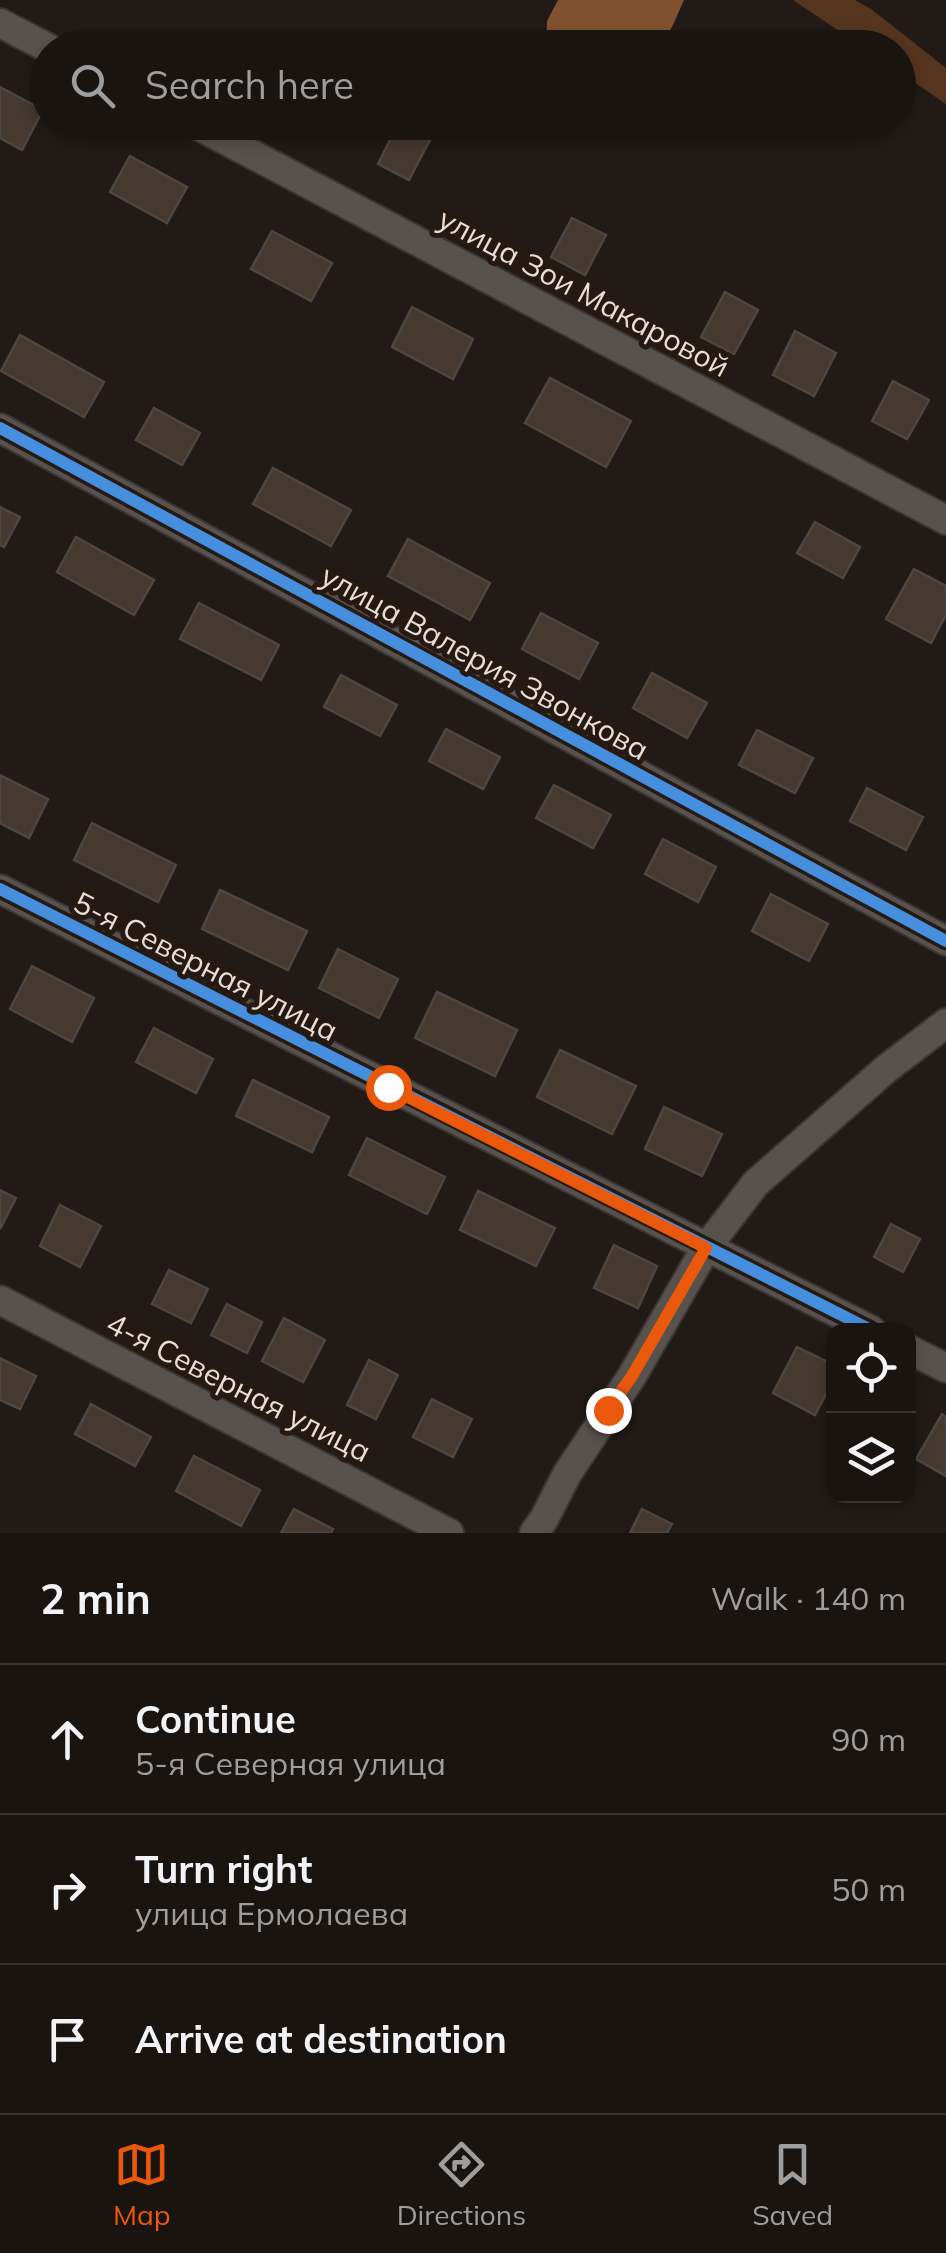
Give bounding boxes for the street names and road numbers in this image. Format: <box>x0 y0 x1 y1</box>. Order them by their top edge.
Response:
street label: улица Зои Макаровой <box>432 199 736 385</box>
street label: улица Валерия Звонкова <box>314 556 656 768</box>
street label: 5-я Северная улица <box>67 883 345 1049</box>
street label: 4-я Северная улица <box>100 1304 378 1470</box>

